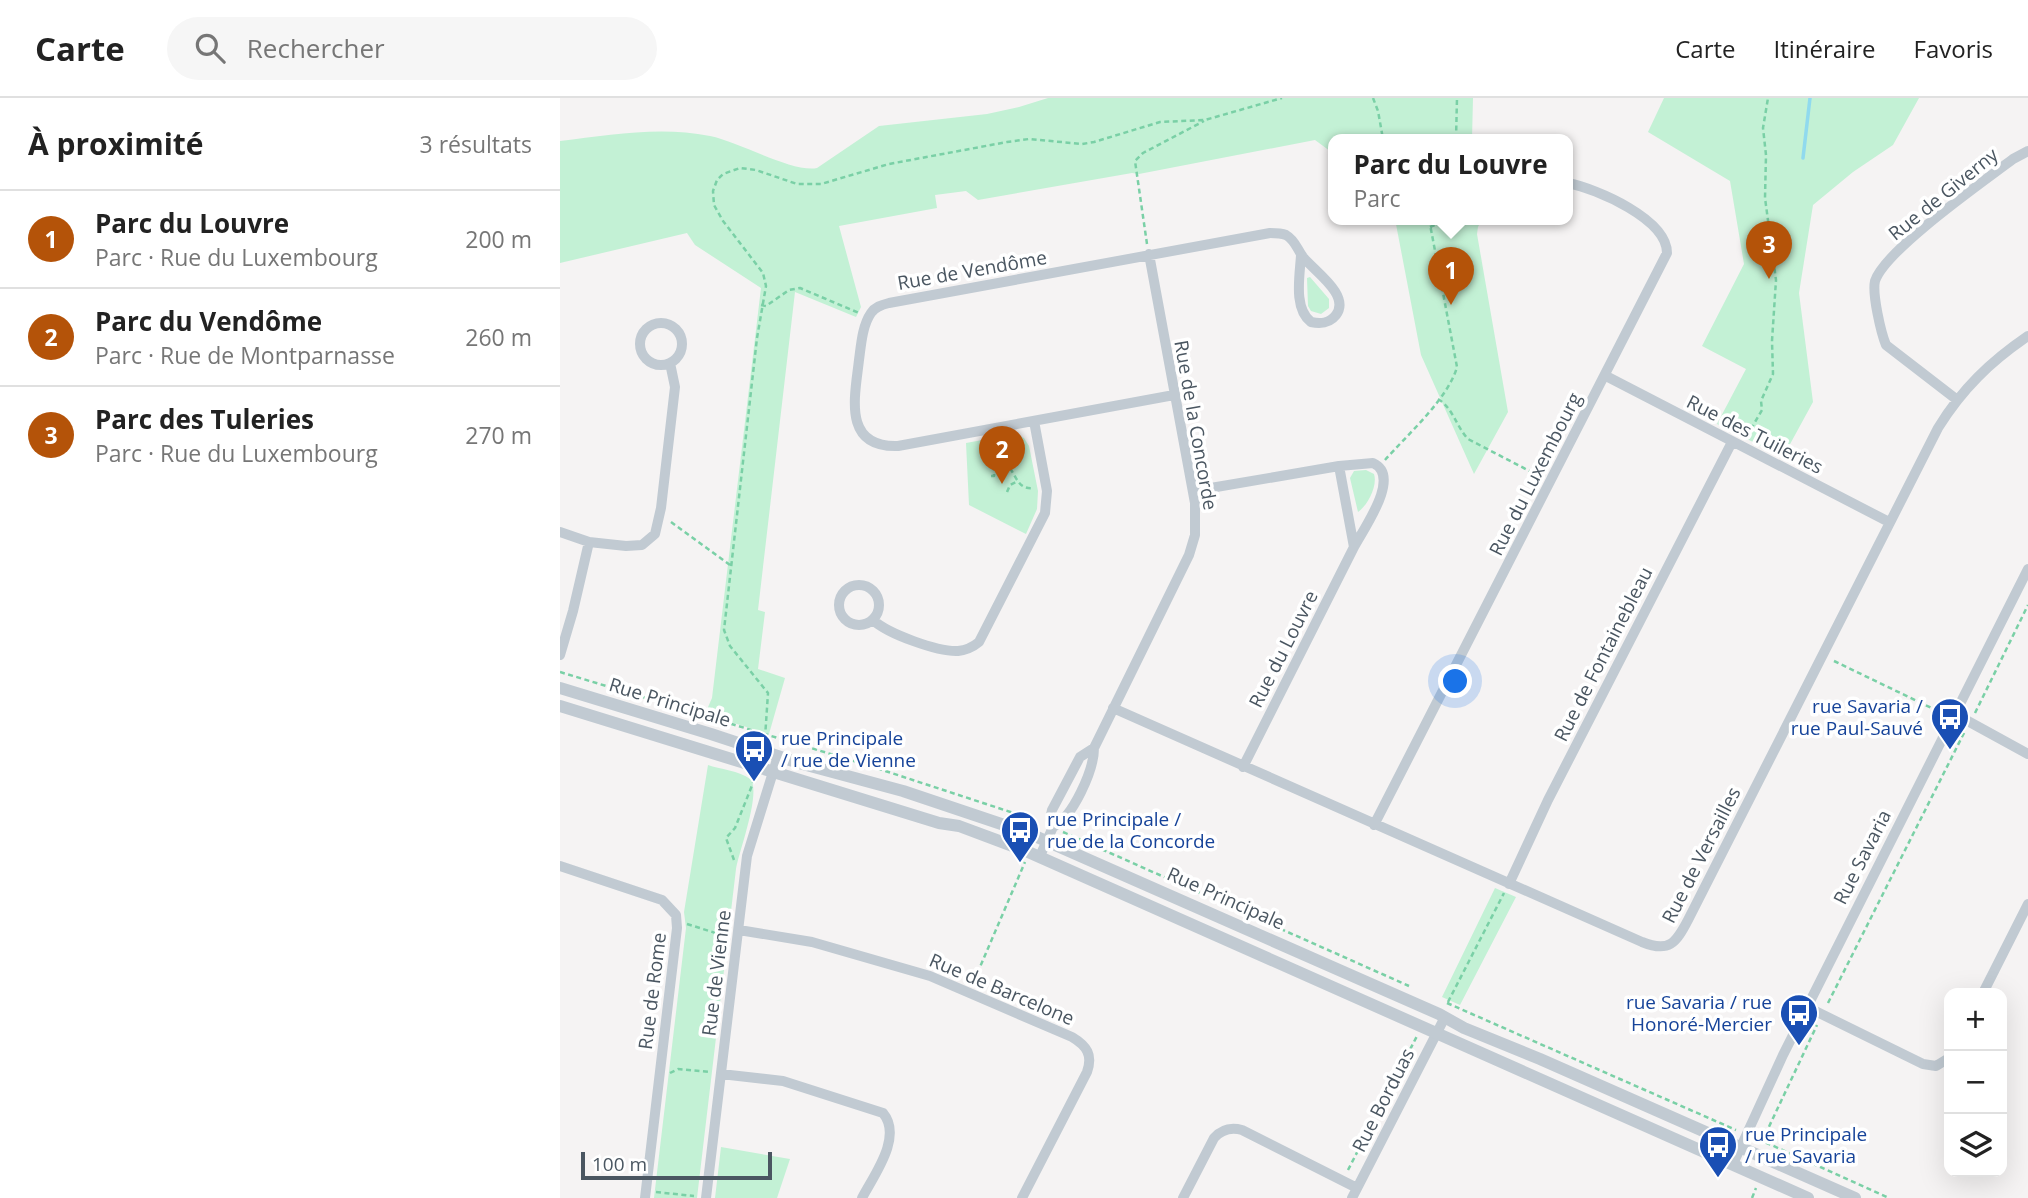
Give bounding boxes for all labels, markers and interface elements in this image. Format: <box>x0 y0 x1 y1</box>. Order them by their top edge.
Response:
search box <box>167 17 657 80</box>
text: Carte <box>35 26 125 71</box>
icon: search <box>191 29 229 67</box>
text: Rechercher <box>247 30 385 66</box>
text: Carte <box>1675 32 1736 65</box>
text: Itinéraire <box>1774 32 1876 65</box>
text: Favoris <box>1914 32 1993 65</box>
text: À proximité <box>28 123 204 164</box>
text: 3 résultats <box>420 128 532 160</box>
popup <box>1328 134 1573 225</box>
street label: Rue de Giverny <box>1883 141 2004 246</box>
text: Parc du Louvre <box>1353 146 1548 182</box>
text: Parc <box>1353 182 1401 214</box>
text: Parc du Louvre <box>95 205 289 241</box>
pin: 3 <box>1746 221 1792 279</box>
text: 1 <box>44 223 58 255</box>
text: 200 m <box>465 223 532 255</box>
text: Parc · Rue du Luxembourg <box>95 241 378 273</box>
street label: Rue de Vendôme <box>895 244 1049 296</box>
pin: 1 <box>1428 247 1474 305</box>
text: Parc du Vendôme <box>95 303 322 339</box>
text: 2 <box>44 321 58 353</box>
text: 260 m <box>465 321 532 353</box>
street label: Rue de la Concorde <box>1168 338 1224 512</box>
text: Parc · Rue de Montparnasse <box>95 339 395 371</box>
street label: Rue du Luxembourg <box>1483 388 1587 560</box>
street label: Rue des Tuileries <box>1682 388 1828 480</box>
text: Parc des Tuleries <box>95 401 314 437</box>
text: 3 <box>44 419 58 451</box>
text: 270 m <box>465 419 532 451</box>
pin: 2 <box>979 426 1025 484</box>
text: Parc · Rue du Luxembourg <box>95 437 378 469</box>
street label: Rue de Fontainebleau <box>1548 562 1658 746</box>
street label: Rue du Louvre <box>1242 586 1324 712</box>
your location <box>1438 664 1472 698</box>
street label: Rue Principale <box>606 671 734 733</box>
place label: rue Savaria / rue Paul-Sauvé <box>1791 693 1923 741</box>
bus stop icon: rue Savaria / rue Paul-Sauvé <box>1929 696 1971 751</box>
place label: rue Principale / rue de Vienne <box>781 725 916 773</box>
bus stop icon: rue Principale / rue de Vienne <box>733 728 775 783</box>
street label: Rue de Versailles <box>1655 782 1747 928</box>
street label: Rue Savaria <box>1827 805 1897 909</box>
place label: rue Principale / rue de la Concorde <box>1047 806 1215 854</box>
bus stop icon: rue Principale / rue de la Concorde <box>999 809 1041 864</box>
street label: Rue Principale <box>1163 860 1289 936</box>
street label: Rue de Vienne <box>695 908 737 1038</box>
street label: Rue de Rome <box>632 931 672 1051</box>
street label: Rue de Barcelone <box>926 947 1078 1031</box>
map controls <box>1944 988 2007 1177</box>
button: + <box>1944 988 2007 1051</box>
place label: rue Savaria / rue Honoré-Mercier <box>1626 989 1772 1037</box>
bus stop icon: rue Savaria / rue Honoré-Mercier <box>1778 992 1820 1047</box>
street label: Rue Borduas <box>1346 1044 1420 1156</box>
button: − <box>1944 1051 2007 1114</box>
button: layers <box>1944 1114 2007 1177</box>
place label: rue Principale / rue Savaria <box>1745 1121 1867 1169</box>
bus stop icon: rue Principale / rue Savaria <box>1697 1124 1739 1179</box>
scale bar <box>581 1149 772 1181</box>
text: 100 m <box>592 1151 647 1177</box>

